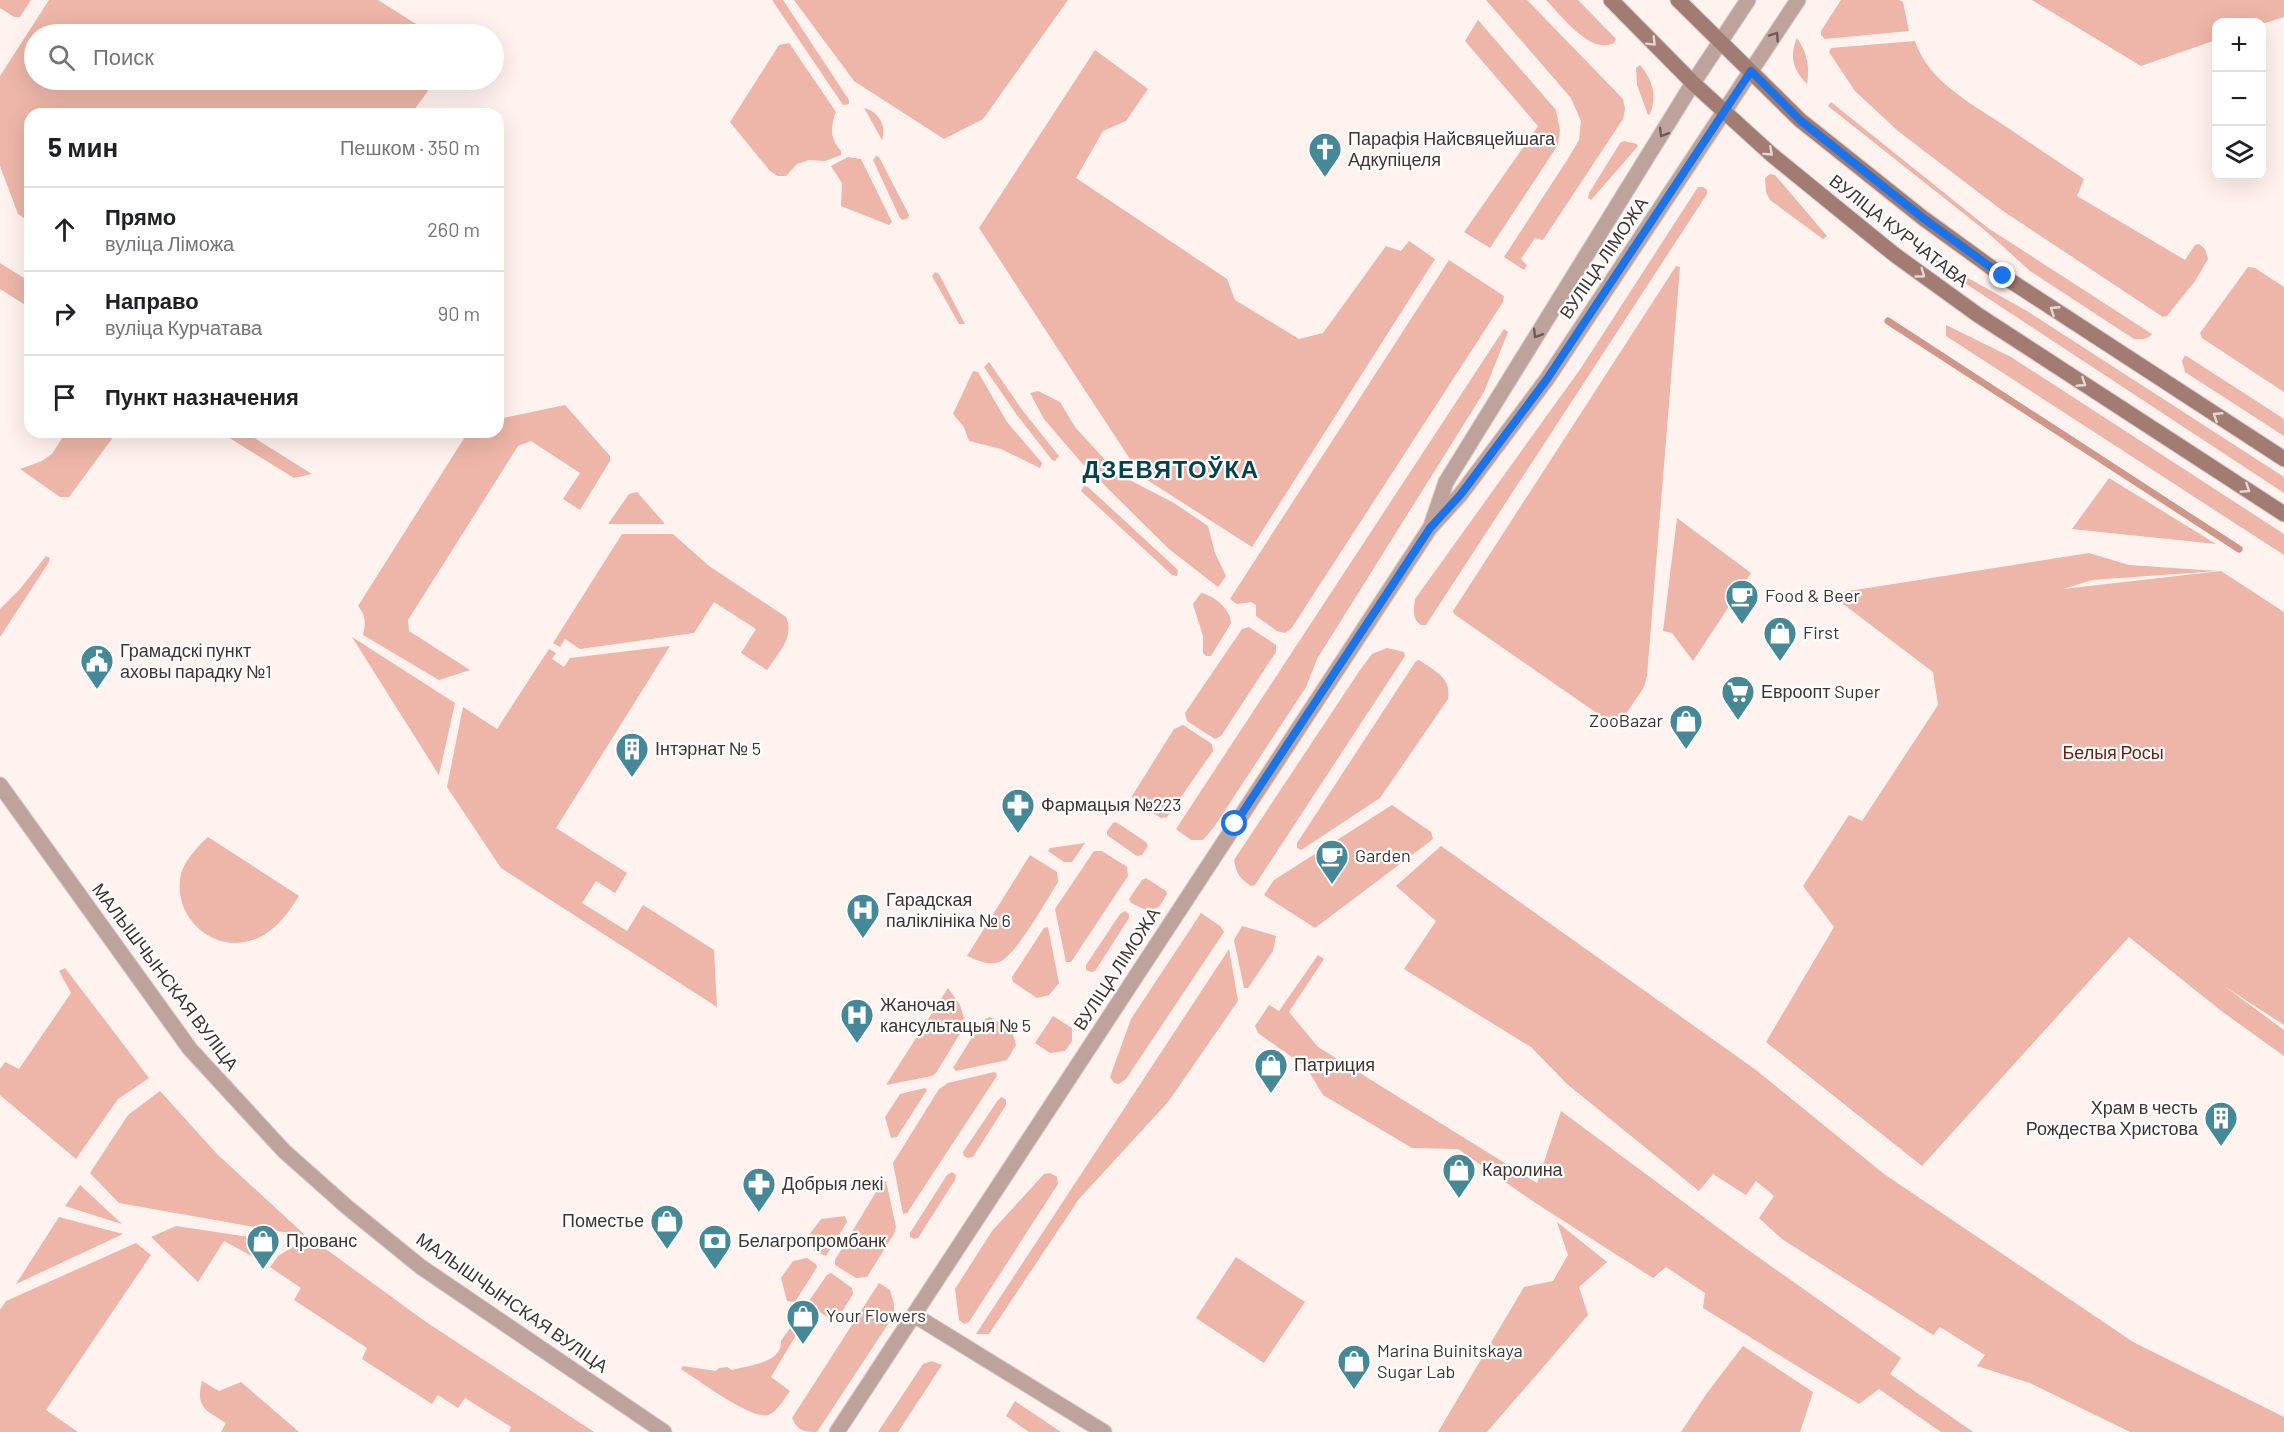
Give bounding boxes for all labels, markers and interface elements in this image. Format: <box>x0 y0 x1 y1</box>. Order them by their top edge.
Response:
map controls <box>2212 18 2266 180</box>
button: + <box>2212 18 2266 72</box>
search box <box>24 24 504 90</box>
one-way arrow <box>1768 31 1779 42</box>
one-way arrow <box>1644 34 1655 45</box>
icon: search <box>45 41 78 74</box>
text: Поиск <box>93 43 154 69</box>
button: − <box>2212 72 2266 126</box>
button: layers <box>2212 126 2266 180</box>
place label: Парафія Найсвяцейшага Адкупіцеля <box>1348 127 1556 170</box>
one-way arrow <box>1658 127 1670 137</box>
text: 5 мин <box>48 131 118 162</box>
church icon: Парафія Найсвяцейшага Адкупіцеля <box>1307 131 1343 178</box>
text: Пешком · 350 m <box>340 135 480 159</box>
one-way arrow <box>1762 145 1772 156</box>
street label: ВУЛІЦА КУРЧАТАВА <box>1826 169 1974 291</box>
street label: ВУЛІЦА ЛІМОЖА <box>1554 192 1652 322</box>
text: Прямо <box>105 203 176 229</box>
icon: ahead <box>48 213 81 246</box>
text: 260 m <box>427 217 480 241</box>
text: вуліца Ліможа <box>105 231 234 255</box>
route end <box>1989 262 2015 288</box>
one-way arrow <box>1914 266 1925 277</box>
text: Направо <box>105 287 199 313</box>
icon: right <box>48 297 81 330</box>
text: 90 m <box>438 301 480 325</box>
one-way arrow <box>2049 306 2060 317</box>
text: вуліца Курчатава <box>105 315 262 339</box>
one-way arrow <box>1533 328 1545 338</box>
one-way arrow <box>2075 376 2086 387</box>
icon: arrive <box>48 381 81 414</box>
text: Пункт назначения <box>105 383 299 409</box>
one-way arrow <box>2213 412 2224 423</box>
district label: ДЗЕВЯТОЎКА <box>1082 454 1260 483</box>
one-way arrow <box>2239 482 2250 493</box>
cafe icon: Food & Beer <box>1724 578 1760 625</box>
place label: Food & Beer <box>1765 584 1860 606</box>
shop icon: First <box>1762 615 1798 662</box>
place label: First <box>1803 621 1840 643</box>
place label: Грамадскі пункт аховы парадку №1 <box>120 639 272 682</box>
public building icon: Грамадскі пункт аховы парадку №1 <box>79 643 115 690</box>
supermarket icon: Евроопт Super <box>1720 674 1756 721</box>
place label: Евроопт Super <box>1761 680 1881 702</box>
shop icon: ZooBazar <box>1668 703 1704 750</box>
place label: ZooBazar <box>1589 709 1663 731</box>
building icon: Інтэрнат № 5 <box>614 731 650 778</box>
place label: Інтэрнат № 5 <box>655 737 761 759</box>
park label: Белыя Росы <box>2062 741 2164 763</box>
pharmacy icon: Фармацыя №223 <box>1000 787 1036 834</box>
place label: Фармацыя №223 <box>1041 793 1181 815</box>
route start <box>1221 810 1247 836</box>
cafe icon: Garden <box>1314 838 1350 885</box>
place label: Garden <box>1355 844 1411 866</box>
street label: МАЛЫШЧЫНСКАЯ ВУЛІЦА <box>88 878 244 1074</box>
place label: Гарадская паліклініка № 6 <box>886 888 1011 931</box>
hospital icon: Гарадская паліклініка № 6 <box>845 892 881 939</box>
street label: ВУЛІЦА ЛІМОЖА <box>1068 903 1164 1034</box>
place label: Жаночая кансультацыя № 5 <box>880 993 1031 1036</box>
hospital icon: Жаночая кансультацыя № 5 <box>839 997 875 1044</box>
shop icon: Патриция <box>1253 1047 1289 1094</box>
place label: Патриция <box>1294 1053 1375 1075</box>
place label: Храм в честь Рождества Христова <box>2026 1096 2199 1139</box>
building icon: Храм в честь Рождества Христова <box>2203 1100 2239 1147</box>
shop icon: Каролина <box>1441 1152 1477 1199</box>
place label: Каролина <box>1482 1158 1564 1180</box>
pharmacy icon: Добрыя лекі <box>741 1166 777 1213</box>
place label: Добрыя лекі <box>782 1172 883 1194</box>
shop icon: Поместье <box>649 1203 685 1250</box>
place label: Поместье <box>562 1209 644 1231</box>
shop icon: Прованс <box>245 1223 281 1270</box>
bank icon: Белагропромбанк <box>697 1223 733 1270</box>
street label: МАЛЫШЧЫНСКАЯ ВУЛІЦА <box>412 1227 613 1377</box>
place label: Прованс <box>286 1229 357 1251</box>
place label: Белагропромбанк <box>738 1229 886 1251</box>
shop icon: Your Flowers <box>785 1298 821 1345</box>
place label: Your Flowers <box>826 1304 926 1326</box>
place label: Marina Buinitskaya Sugar Lab <box>1377 1339 1523 1382</box>
shop icon: Marina Buinitskaya Sugar Lab <box>1336 1343 1372 1390</box>

